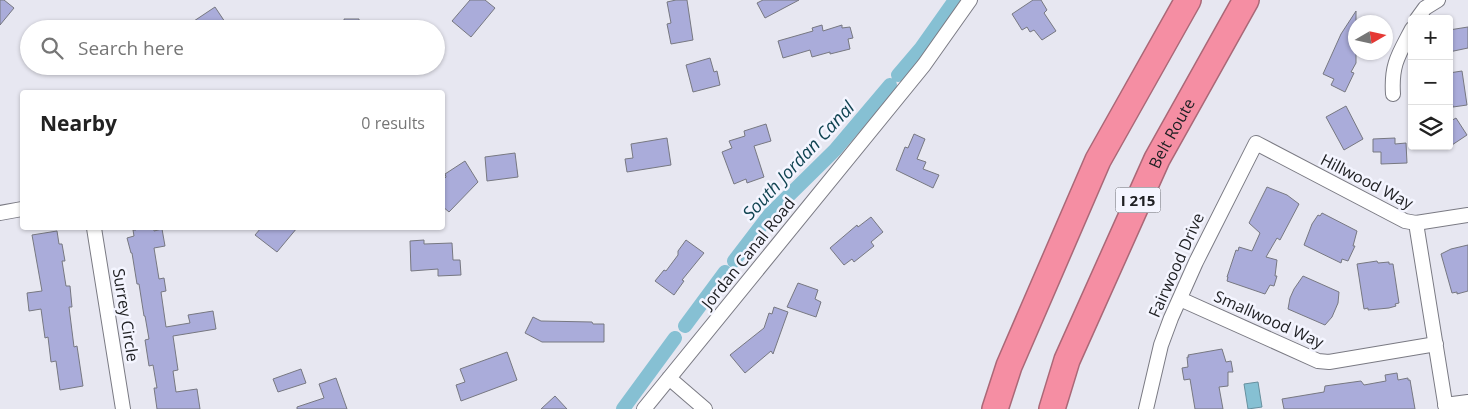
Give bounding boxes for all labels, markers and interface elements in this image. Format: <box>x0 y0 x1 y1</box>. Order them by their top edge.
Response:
north arrow <box>1348 15 1393 60</box>
map controls <box>1408 15 1453 150</box>
button: + <box>1408 15 1453 60</box>
search box <box>20 20 445 75</box>
icon: search <box>38 34 66 62</box>
text: Search here <box>78 35 184 61</box>
button: − <box>1408 60 1453 105</box>
street label: Belt Route <box>1143 94 1200 172</box>
water label: South Jordan Canal <box>737 95 860 225</box>
button: layers <box>1408 105 1453 150</box>
text: Nearby <box>40 109 117 137</box>
text: 0 results <box>361 112 425 134</box>
street label: Hillwood Way <box>1317 148 1418 214</box>
road number: I 215 <box>1116 188 1160 212</box>
street label: Jordan Canal Road <box>695 193 800 315</box>
street label: Fairwood Drive <box>1143 209 1209 321</box>
street label: Surrey Circle <box>108 267 144 363</box>
street label: Smallwood Way <box>1211 285 1328 353</box>

